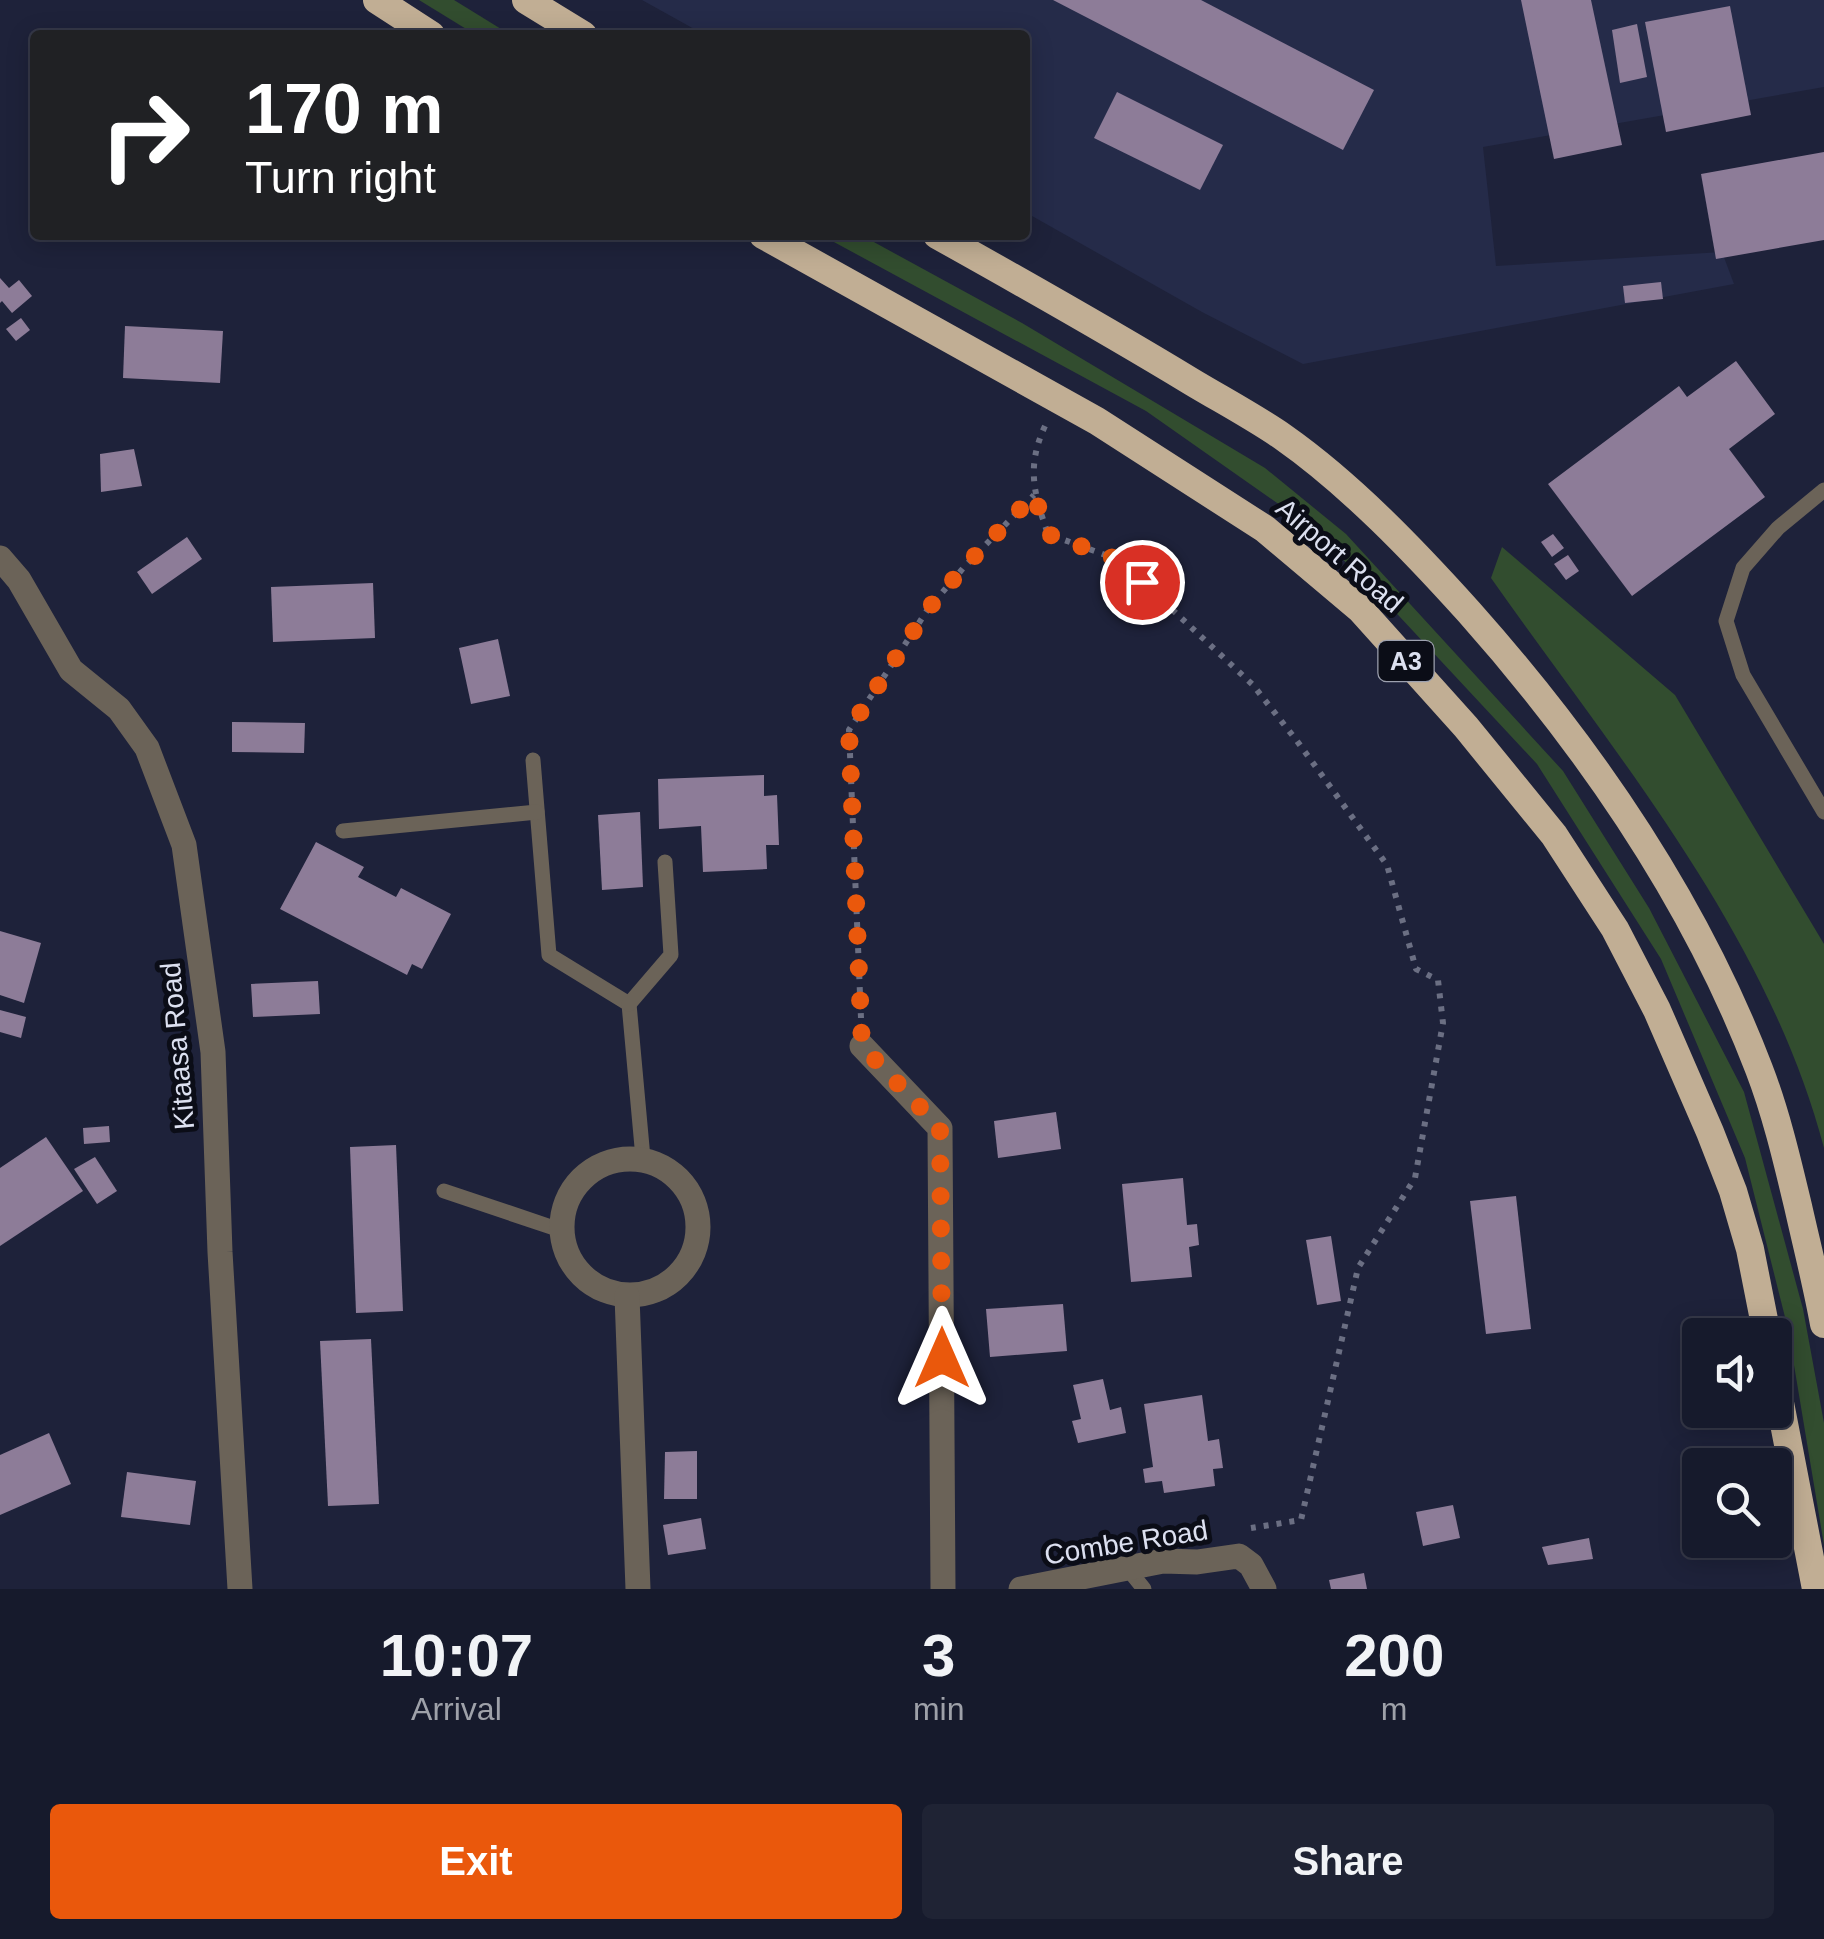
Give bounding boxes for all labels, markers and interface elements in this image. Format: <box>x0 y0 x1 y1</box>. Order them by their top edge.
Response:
icon: right <box>80 70 210 200</box>
text: 170 m <box>245 70 443 148</box>
text: Turn right <box>245 152 436 203</box>
street label: Airport Road <box>1270 492 1409 619</box>
pin <box>1100 540 1185 625</box>
icon: arrive <box>1115 555 1170 610</box>
road number: A3 <box>1378 641 1434 681</box>
street label: Kitaasa Road <box>155 961 200 1131</box>
position arrow <box>890 1306 994 1410</box>
map controls <box>1682 1318 1792 1558</box>
button: sound <box>1682 1318 1792 1428</box>
button: search <box>1682 1448 1792 1558</box>
street label: Combe Road <box>1042 1514 1210 1571</box>
text: 10:07 <box>380 1622 533 1689</box>
text: 3 <box>922 1622 955 1689</box>
text: 200 <box>1344 1622 1444 1689</box>
text: Arrival <box>411 1691 502 1727</box>
text: min <box>913 1691 964 1727</box>
text: m <box>1381 1691 1408 1727</box>
button: Exit <box>50 1804 902 1919</box>
button: Share <box>922 1804 1774 1919</box>

